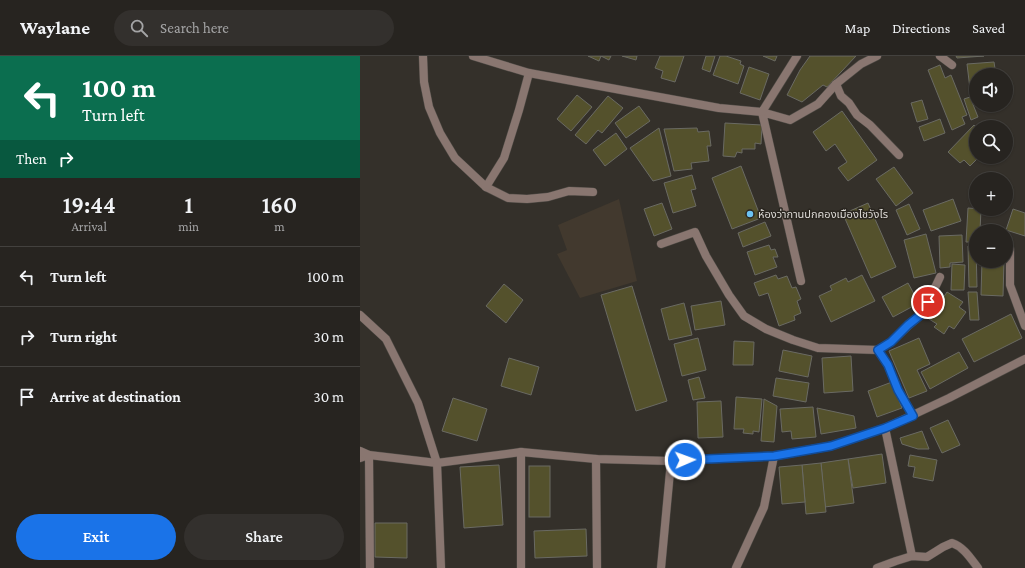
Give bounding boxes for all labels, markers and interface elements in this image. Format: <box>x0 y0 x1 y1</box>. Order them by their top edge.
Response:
search box <box>114 10 394 46</box>
text: Waylane <box>20 17 90 38</box>
icon: search <box>128 17 150 39</box>
text: Search here <box>160 20 229 36</box>
text: Map <box>845 20 870 36</box>
text: Directions <box>892 20 950 36</box>
text: Saved <box>972 20 1005 36</box>
map controls <box>969 68 1013 268</box>
button: sound <box>969 68 1013 112</box>
icon: left <box>16 72 68 124</box>
text: 100 m <box>82 72 156 103</box>
text: Turn left <box>82 105 145 125</box>
button: search <box>969 120 1013 164</box>
icon: right <box>55 148 77 170</box>
text: Then <box>16 151 47 167</box>
button: + <box>969 172 1013 216</box>
text: 19:44 <box>63 191 116 218</box>
text: 1 <box>184 191 193 218</box>
text: 160 <box>262 191 297 218</box>
place label: ห้องว่ากานปกคองเมืองไชวังไร <box>758 208 888 220</box>
marker: ห้องว่ากานปกคองเมืองไชวังไร <box>745 209 755 219</box>
text: Arrival <box>71 219 107 234</box>
text: min <box>178 219 199 234</box>
text: m <box>274 219 285 234</box>
button: − <box>969 224 1013 268</box>
icon: left <box>16 266 38 288</box>
text: Turn left <box>50 269 106 285</box>
text: 100 m <box>307 269 344 285</box>
pin <box>911 285 945 319</box>
icon: arrive <box>917 291 939 313</box>
icon: right <box>16 326 38 348</box>
text: Turn right <box>50 329 117 345</box>
text: 30 m <box>314 329 344 345</box>
icon: arrive <box>16 386 38 408</box>
text: Arrive at destination <box>50 389 181 405</box>
text: 30 m <box>314 389 344 405</box>
position arrow <box>664 439 706 481</box>
button: Exit <box>16 514 176 560</box>
button: Share <box>184 514 344 560</box>

